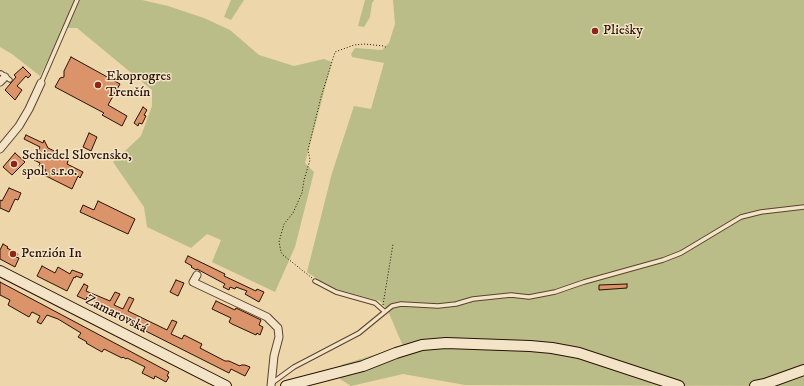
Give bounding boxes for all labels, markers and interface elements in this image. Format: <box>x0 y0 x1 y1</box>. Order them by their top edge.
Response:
place label: Pliešky <box>603 23 643 39</box>
marker: Pliešky <box>590 26 600 36</box>
place label: Ekoprogres Trenčín <box>106 69 171 102</box>
marker: Ekoprogres Trenčín <box>93 80 103 90</box>
place label: Schiedel Slovensko, spol. s.r.o. <box>22 148 132 180</box>
marker: Schiedel Slovensko, spol. s.r.o. <box>9 159 19 169</box>
place label: Penzión In <box>21 246 82 262</box>
marker: Penzión In <box>8 249 18 259</box>
street label: Zamarovská <box>82 292 150 338</box>

